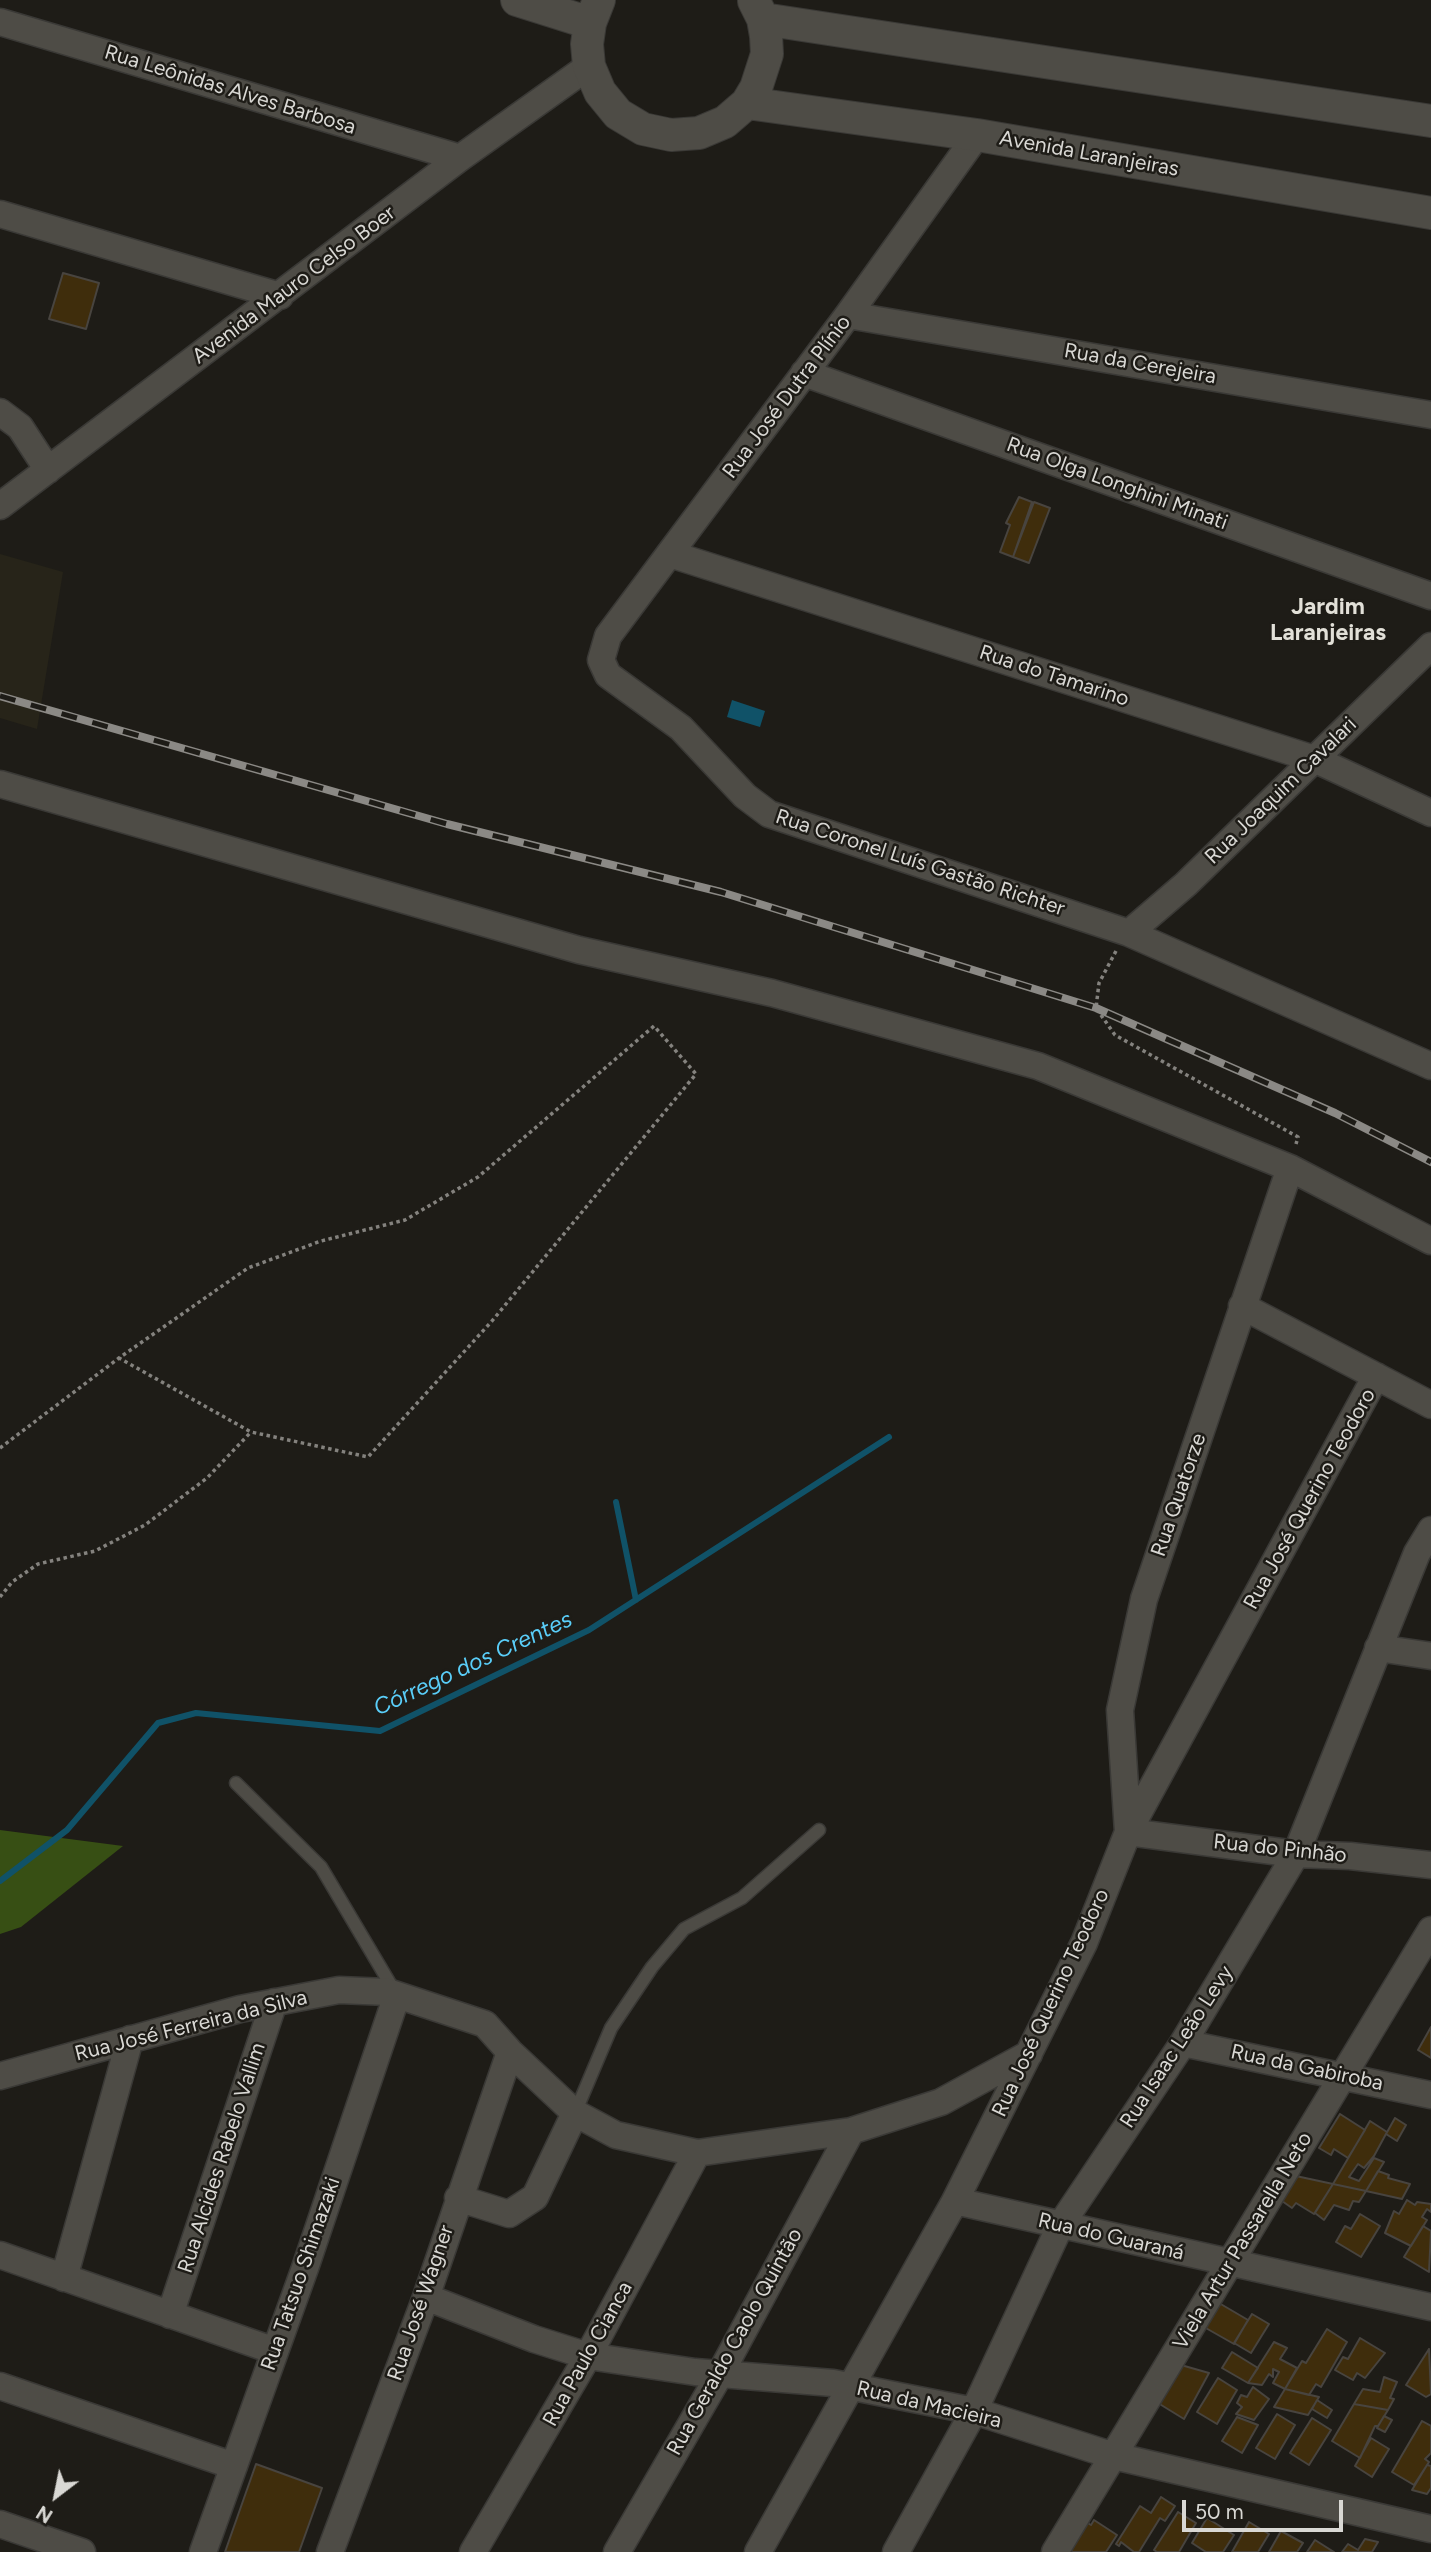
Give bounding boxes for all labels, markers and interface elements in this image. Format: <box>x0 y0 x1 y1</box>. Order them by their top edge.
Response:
street label: Rua Leônidas Alves Barbosa <box>101 40 359 140</box>
street label: Avenida Laranjeiras <box>997 126 1181 182</box>
street label: Avenida Mauro Celso Boer <box>188 200 400 370</box>
street label: Rua José Dutra Plínio <box>717 310 857 484</box>
street label: Rua da Cerejeira <box>1062 338 1218 390</box>
street label: Rua Olga Longhini Minati <box>1003 432 1231 536</box>
district label: Jardim Laranjeiras <box>1270 593 1386 647</box>
street label: Rua do Tamarino <box>976 640 1132 712</box>
street label: Rua Joaquim Cavalari <box>1200 712 1362 870</box>
street label: Rua Coronel Luís Gastão Richter <box>772 804 1068 922</box>
street label: Rua José Querino Teodoro <box>1239 1384 1381 1614</box>
street label: Rua Quatorze <box>1146 1430 1212 1560</box>
water label: Córrego dos Crentes <box>369 1606 577 1722</box>
street label: Rua do Pinhão <box>1212 1829 1348 1869</box>
street label: Rua José Querino Teodoro <box>987 1885 1115 2121</box>
street label: Rua Isaac Leão Levy <box>1115 1961 1239 2133</box>
street label: Rua José Ferreira da Silva <box>72 1985 310 2067</box>
street label: Rua Alcides Rabelo Vallim <box>173 2040 271 2276</box>
street label: Rua da Gabiroba <box>1229 2040 1385 2096</box>
street label: Viela Artur Passarella Neto <box>1168 2128 1318 2354</box>
street label: Rua Tatsuo Shimazaki <box>256 2174 346 2374</box>
street label: Rua do Guaraná <box>1036 2208 1186 2266</box>
street label: Rua José Wagner <box>383 2222 459 2384</box>
street label: Rua Geraldo Caolo Quintão <box>662 2224 808 2460</box>
street label: Rua Paulo Cianca <box>538 2277 638 2431</box>
street label: Rua da Macieira <box>854 2376 1004 2434</box>
north arrow <box>21 2461 91 2531</box>
scale bar <box>1186 2486 1347 2530</box>
text: 50 m <box>1195 2499 1244 2524</box>
text: N <box>32 2501 57 2528</box>

